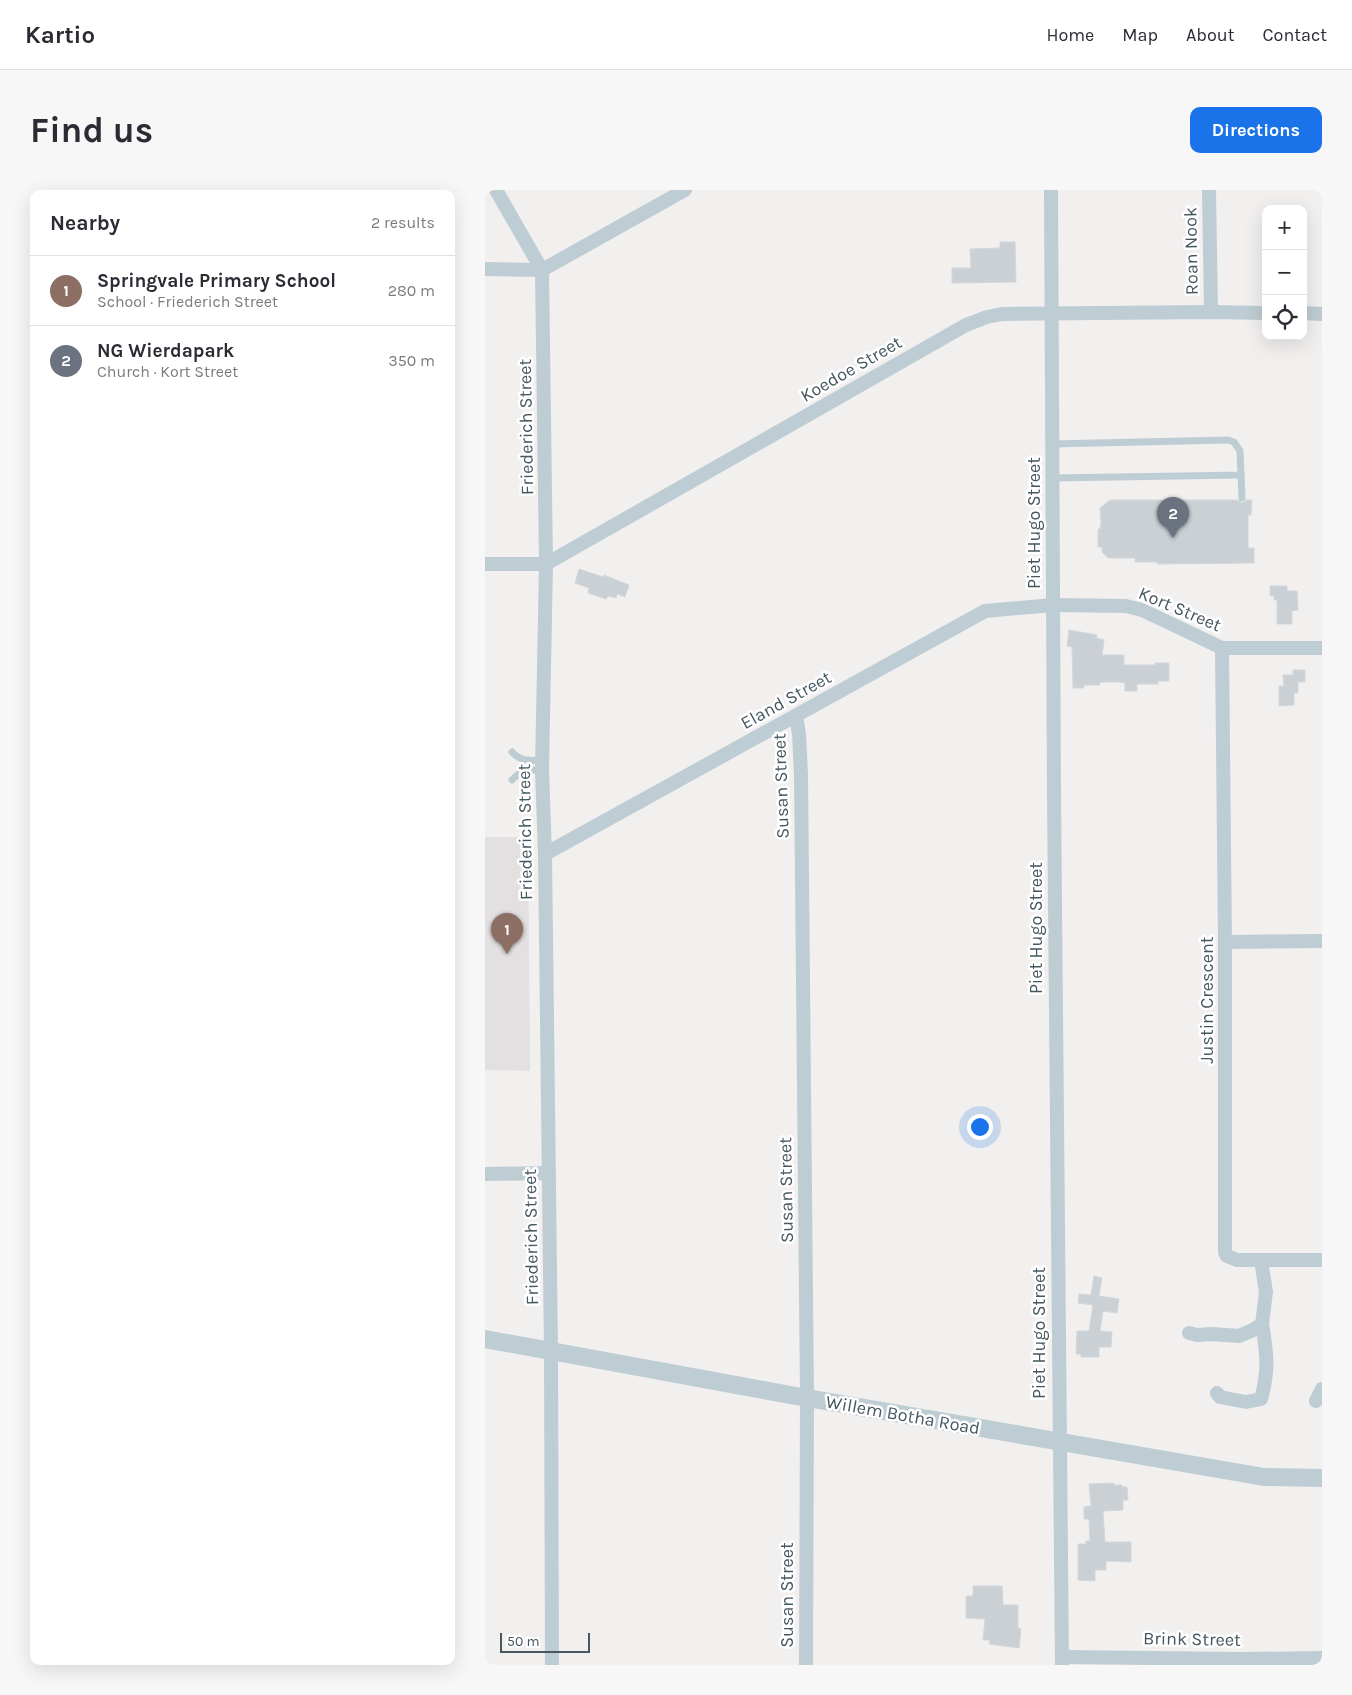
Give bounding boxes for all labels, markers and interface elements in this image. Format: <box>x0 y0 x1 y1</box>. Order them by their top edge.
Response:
text: Kartio <box>25 21 95 49</box>
text: Home <box>1046 24 1094 46</box>
text: Map <box>1122 24 1158 46</box>
text: About <box>1186 24 1235 46</box>
text: Contact <box>1263 24 1327 46</box>
button: Directions <box>1190 107 1322 153</box>
text: Find us <box>30 110 153 151</box>
map controls <box>1262 205 1307 340</box>
button: + <box>1262 205 1307 250</box>
street label: Roan Nook <box>1179 207 1203 295</box>
text: Nearby <box>50 211 120 235</box>
text: 2 results <box>371 213 435 232</box>
button: − <box>1262 250 1307 295</box>
text: Springvale Primary School <box>97 270 336 292</box>
text: 1 <box>63 281 69 300</box>
text: 280 m <box>388 281 435 300</box>
text: School · Friederich Street <box>97 292 278 311</box>
button: locate <box>1262 295 1307 340</box>
street label: Koedoe Street <box>796 331 906 407</box>
text: NG Wierdapark <box>97 340 234 362</box>
text: 2 <box>61 351 71 370</box>
text: 350 m <box>388 351 435 370</box>
street label: Friederich Street <box>514 359 538 495</box>
text: Church · Kort Street <box>97 362 238 381</box>
street label: Piet Hugo Street <box>1023 457 1045 589</box>
pin: 2 <box>1157 497 1189 538</box>
street label: Kort Street <box>1135 582 1225 636</box>
street label: Eland Street <box>737 666 835 734</box>
street label: Susan Street <box>768 733 794 839</box>
street label: Friederich Street <box>513 764 537 900</box>
street label: Piet Hugo Street <box>1025 862 1047 994</box>
pin: 1 <box>491 913 523 954</box>
street label: Justin Crescent <box>1196 936 1218 1064</box>
your location <box>967 1114 993 1140</box>
street label: Susan Street <box>774 1137 798 1243</box>
street label: Friederich Street <box>519 1169 543 1305</box>
street label: Piet Hugo Street <box>1028 1267 1050 1399</box>
street label: Willem Botha Road <box>824 1391 982 1439</box>
street label: Susan Street <box>776 1542 798 1648</box>
street label: Brink Street <box>1143 1627 1241 1651</box>
scale bar <box>500 1630 590 1653</box>
text: 50 m <box>507 1633 540 1650</box>

